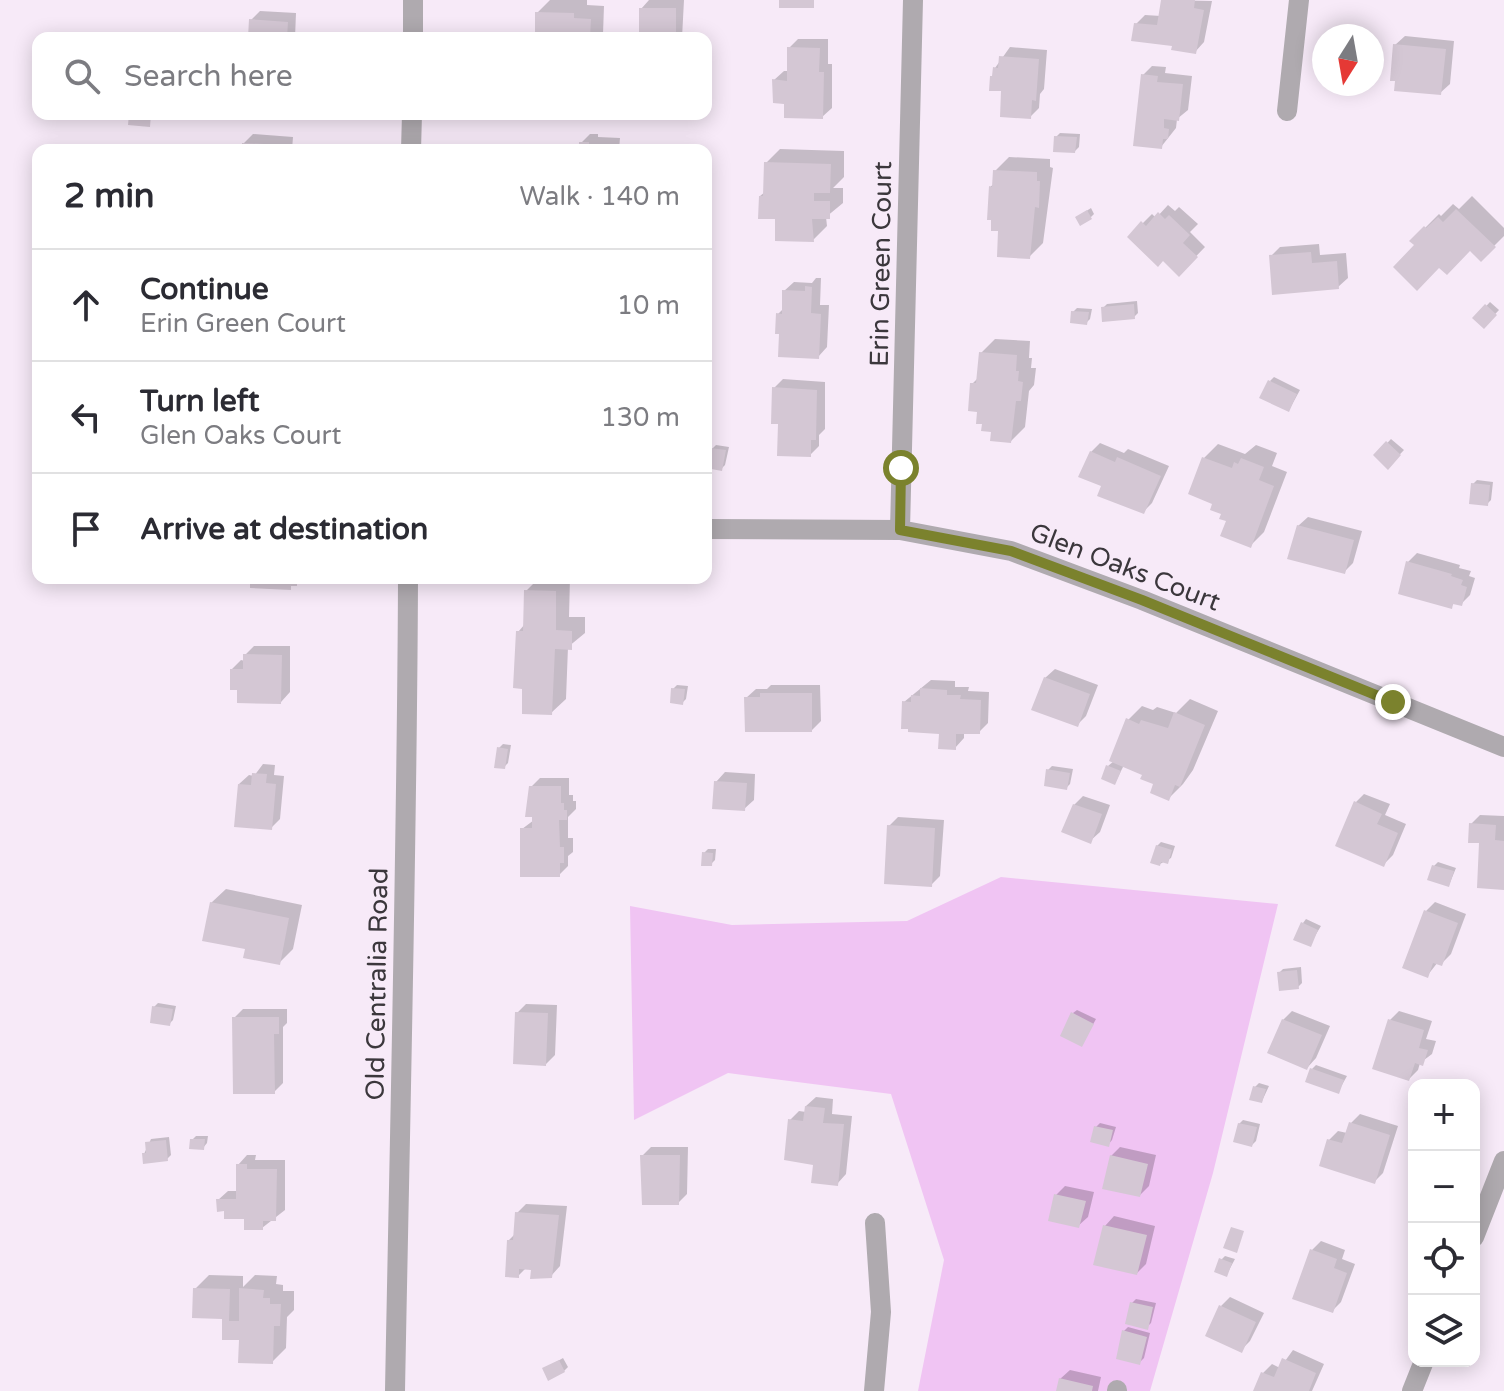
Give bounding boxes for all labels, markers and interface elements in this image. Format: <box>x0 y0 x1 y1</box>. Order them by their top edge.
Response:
north arrow <box>1312 24 1384 96</box>
search box <box>32 32 712 120</box>
icon: search <box>60 54 104 98</box>
text: Search here <box>124 58 293 95</box>
street label: Erin Green Court <box>864 161 898 367</box>
text: 2 min <box>64 176 155 217</box>
text: Walk · 140 m <box>520 181 680 212</box>
text: Continue <box>140 271 269 308</box>
icon: ahead <box>64 283 108 327</box>
text: 10 m <box>617 290 680 321</box>
text: Erin Green Court <box>140 308 346 339</box>
text: Turn left <box>140 383 259 420</box>
icon: left <box>64 395 108 439</box>
text: 130 m <box>600 402 680 433</box>
text: Glen Oaks Court <box>140 420 341 451</box>
route start <box>883 450 919 486</box>
icon: arrive <box>64 507 108 551</box>
text: Arrive at destination <box>140 511 428 548</box>
street label: Glen Oaks Court <box>1025 516 1225 618</box>
route end <box>1375 684 1411 720</box>
street label: Old Centralia Road <box>359 867 395 1101</box>
map controls <box>1408 1079 1480 1367</box>
button: + <box>1408 1079 1480 1151</box>
button: − <box>1408 1151 1480 1223</box>
button: locate <box>1408 1223 1480 1295</box>
button: layers <box>1408 1295 1480 1367</box>

